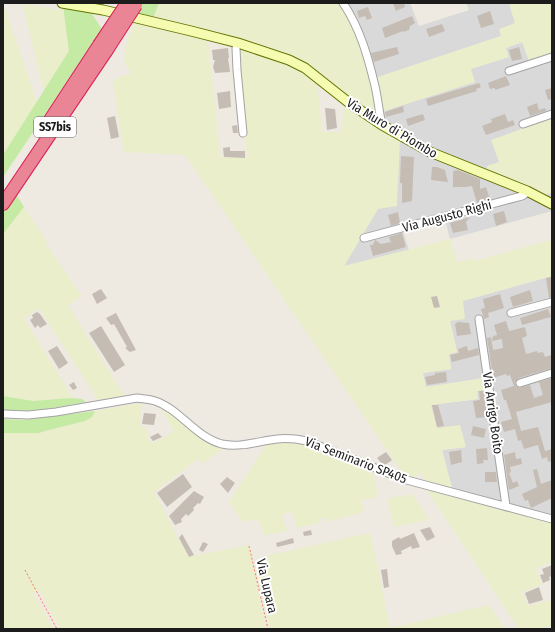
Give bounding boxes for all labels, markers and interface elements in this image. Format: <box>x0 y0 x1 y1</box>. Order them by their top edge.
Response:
street label: Via Muro di Piombo <box>344 95 440 161</box>
road number: SS7bis <box>34 117 76 137</box>
street label: Via Augusto Righi <box>401 197 493 235</box>
street label: Via Arrigo Boito <box>480 371 506 455</box>
street label: Via Seminario SP405 <box>303 434 409 486</box>
street label: Via Lupara <box>253 557 281 615</box>

